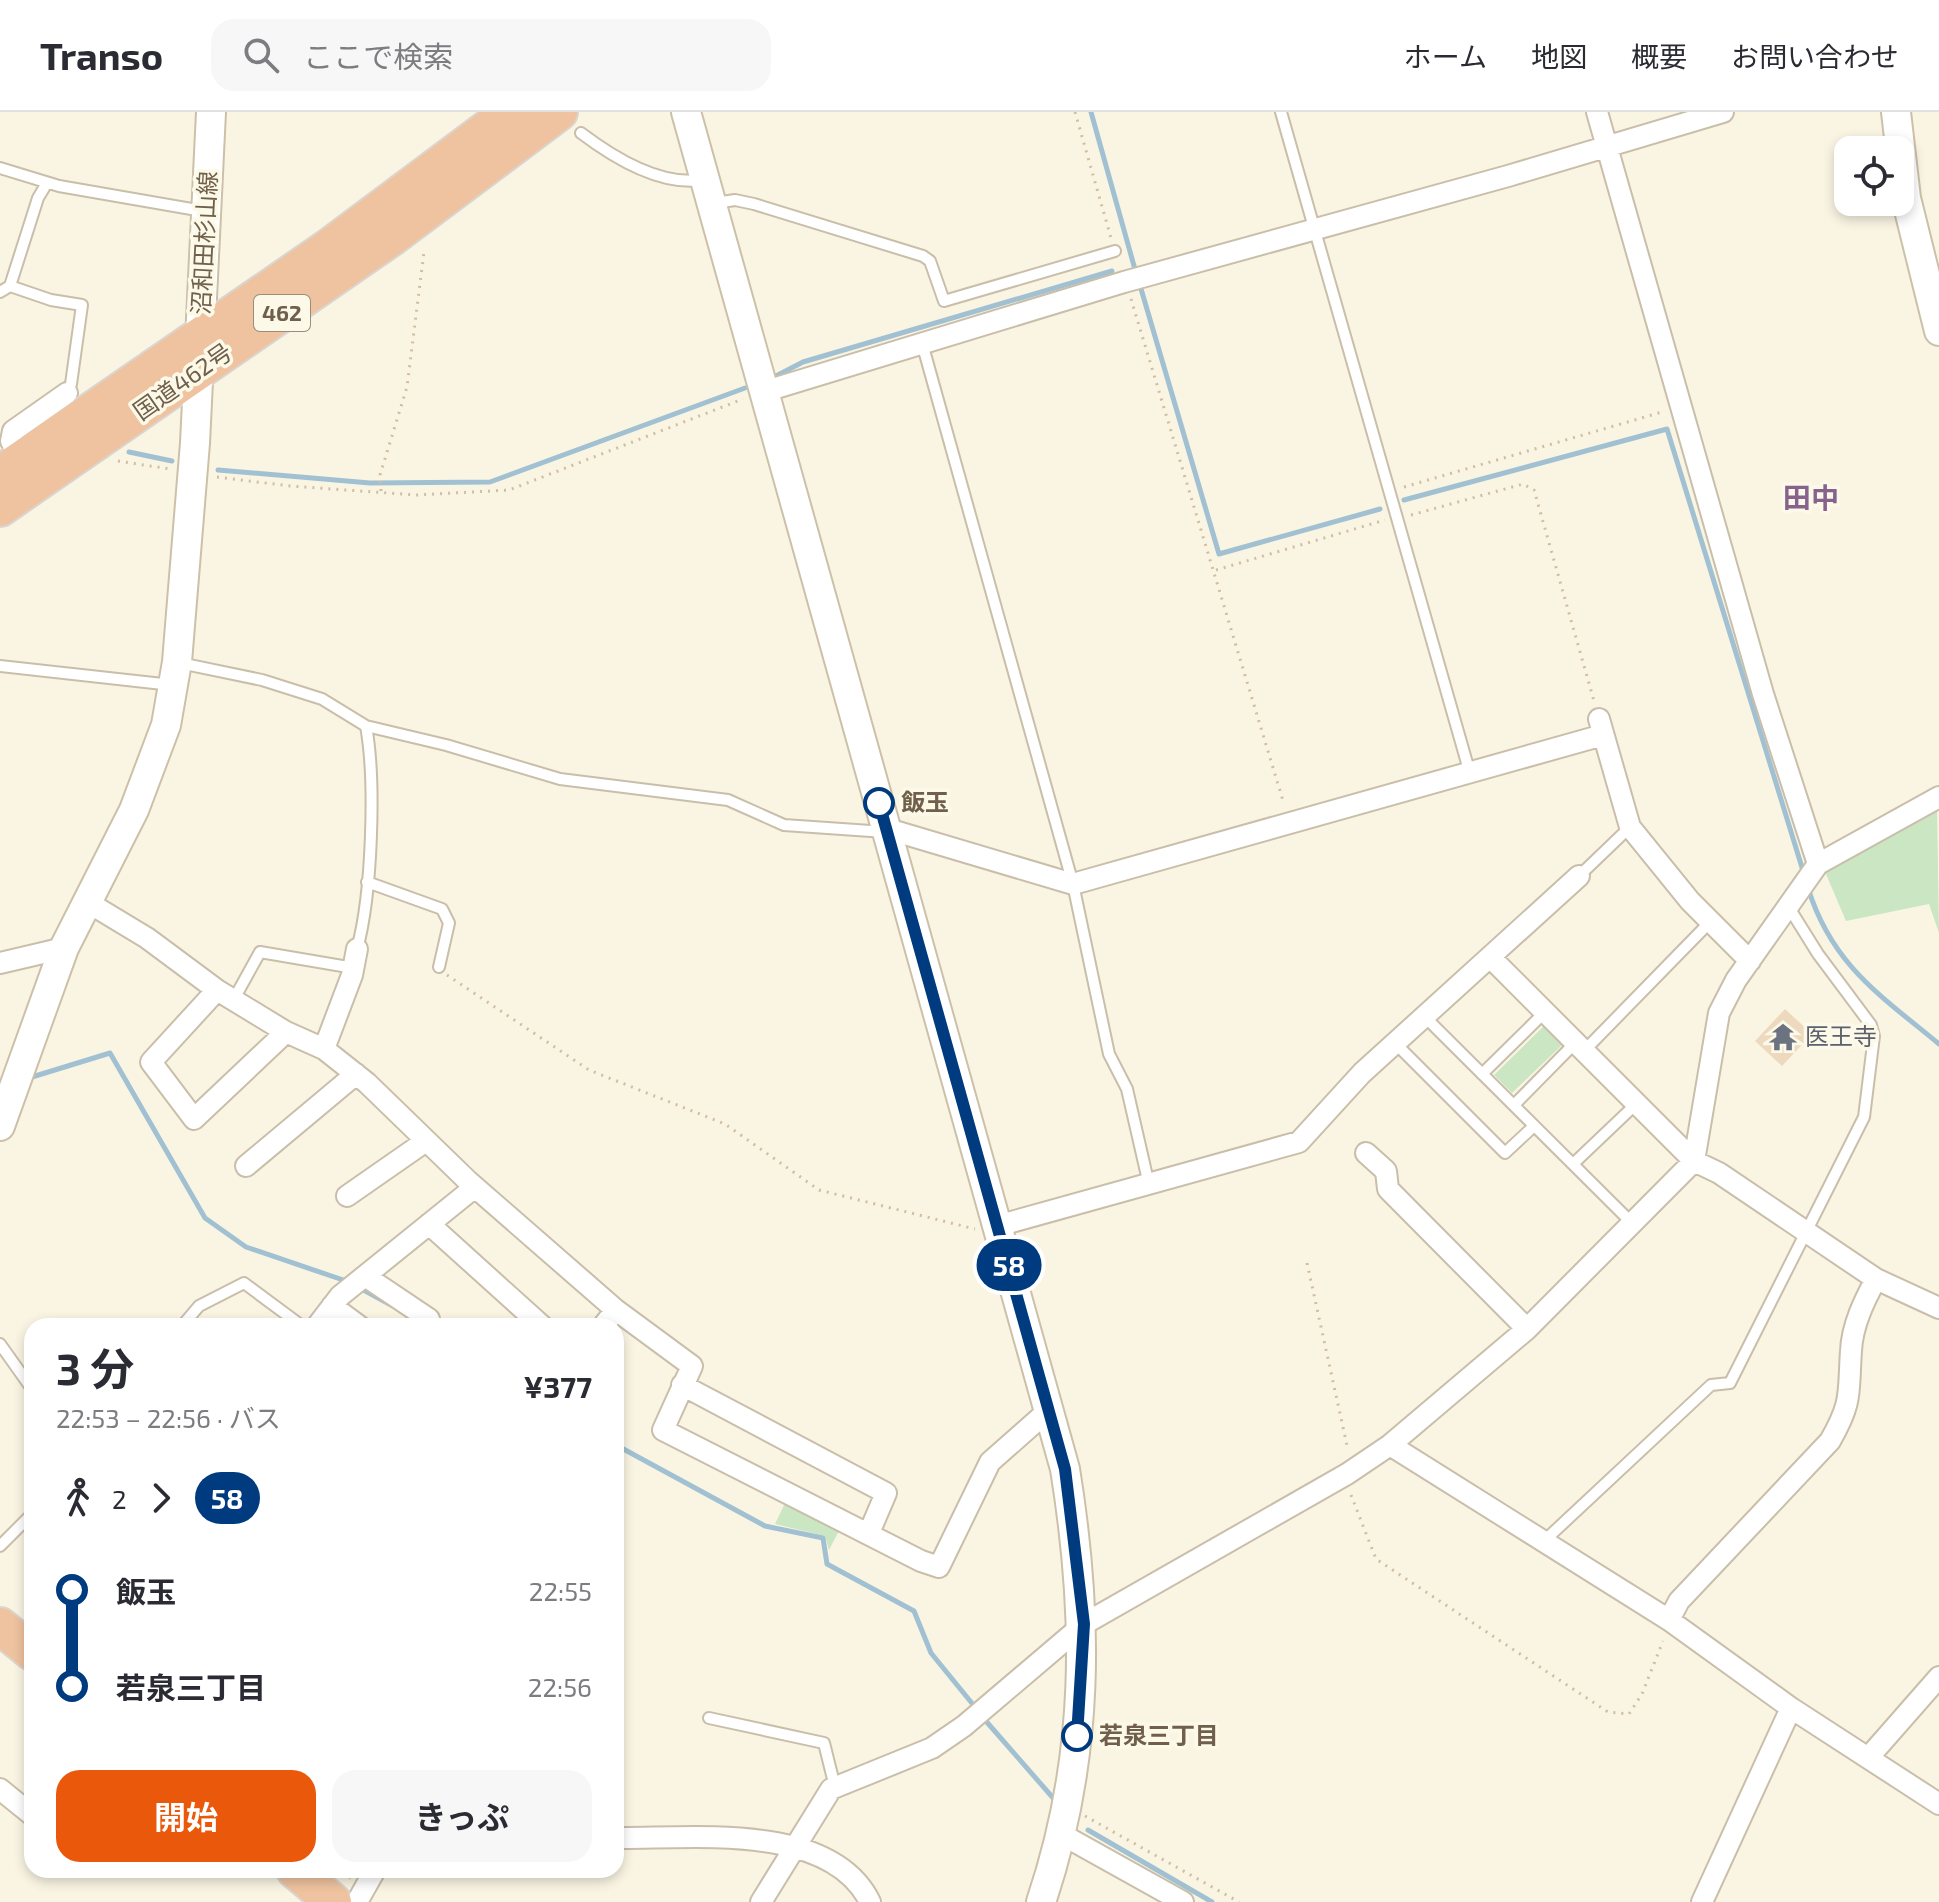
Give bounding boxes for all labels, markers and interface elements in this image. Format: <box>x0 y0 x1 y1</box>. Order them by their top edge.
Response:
search box <box>211 19 771 91</box>
text: Transo <box>40 32 163 78</box>
icon: search <box>239 33 283 77</box>
text: ここで検索 <box>303 38 453 74</box>
text: ホーム <box>1404 39 1487 73</box>
text: 地図 <box>1531 39 1587 73</box>
text: 概要 <box>1631 39 1687 73</box>
text: お問い合わせ <box>1731 39 1899 73</box>
map controls <box>1834 136 1914 216</box>
button: locate <box>1834 136 1914 216</box>
street label: 沼和田杉山線 <box>185 170 222 316</box>
road number: 462 <box>254 295 310 331</box>
street label: 国道462号 <box>127 336 237 425</box>
district label: 田中 <box>1783 480 1839 514</box>
place label: 飯玉 <box>901 787 949 816</box>
marker: 飯玉 <box>864 788 894 818</box>
place label: 医王寺 <box>1805 1021 1877 1050</box>
temple icon: 医王寺 <box>1768 1022 1798 1052</box>
line badge: 58 <box>973 1239 1045 1291</box>
text: 58 <box>993 1248 1025 1282</box>
text: 3 分 <box>56 1341 134 1394</box>
text: ¥377 <box>523 1368 592 1404</box>
text: 22:53 – 22:56 · バス <box>56 1402 281 1433</box>
icon: walk <box>56 1476 100 1520</box>
icon: forward <box>139 1476 183 1520</box>
text: 58 <box>211 1481 244 1515</box>
text: 2 <box>112 1483 127 1514</box>
text: 飯玉 <box>116 1573 176 1609</box>
text: 22:55 <box>529 1575 592 1606</box>
text: 若泉三丁目 <box>116 1669 266 1705</box>
text: 22:56 <box>528 1671 592 1702</box>
place label: 若泉三丁目 <box>1099 1720 1219 1749</box>
marker: 若泉三丁目 <box>1062 1721 1092 1751</box>
button: 開始 <box>56 1770 316 1862</box>
button: きっぷ <box>332 1770 592 1862</box>

